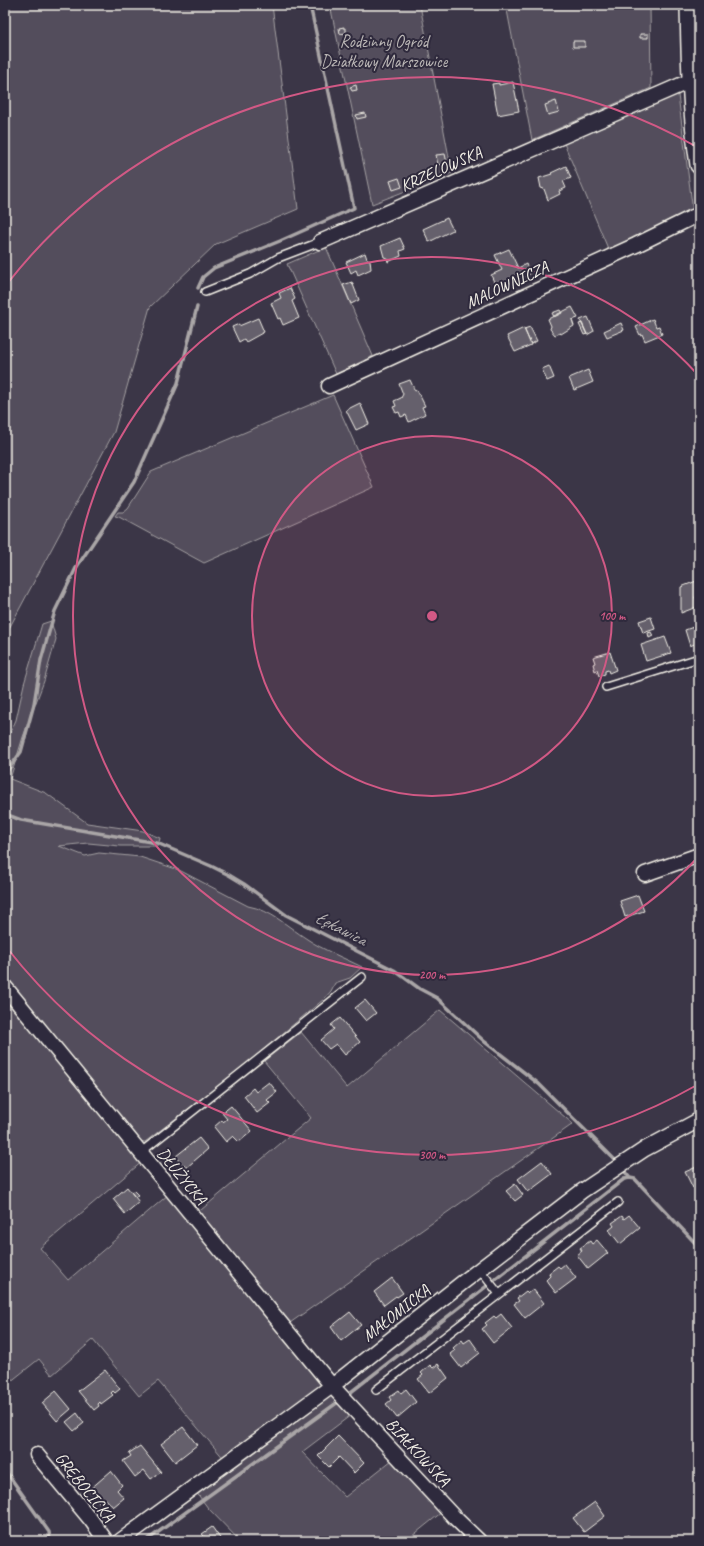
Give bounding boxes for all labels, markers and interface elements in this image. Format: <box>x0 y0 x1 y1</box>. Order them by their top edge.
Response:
park label: Rodzinny Ogród Działkowy Marszowice <box>321 31 449 72</box>
street label: KRZELOWSKA <box>397 142 485 196</box>
street label: MALOWNICZA <box>462 256 553 313</box>
text: 100 m <box>599 608 626 624</box>
centre of rings <box>425 609 439 623</box>
water label: Łękawica <box>312 906 373 951</box>
text: 200 m <box>419 967 446 983</box>
street label: DŁUŻYCKA <box>153 1143 212 1210</box>
text: 300 m <box>419 1147 446 1163</box>
street label: MAŁOMICKA <box>358 1280 435 1346</box>
street label: BIAŁKOWSKA <box>381 1414 455 1491</box>
street label: GRĘBOCICKA <box>51 1448 120 1526</box>

